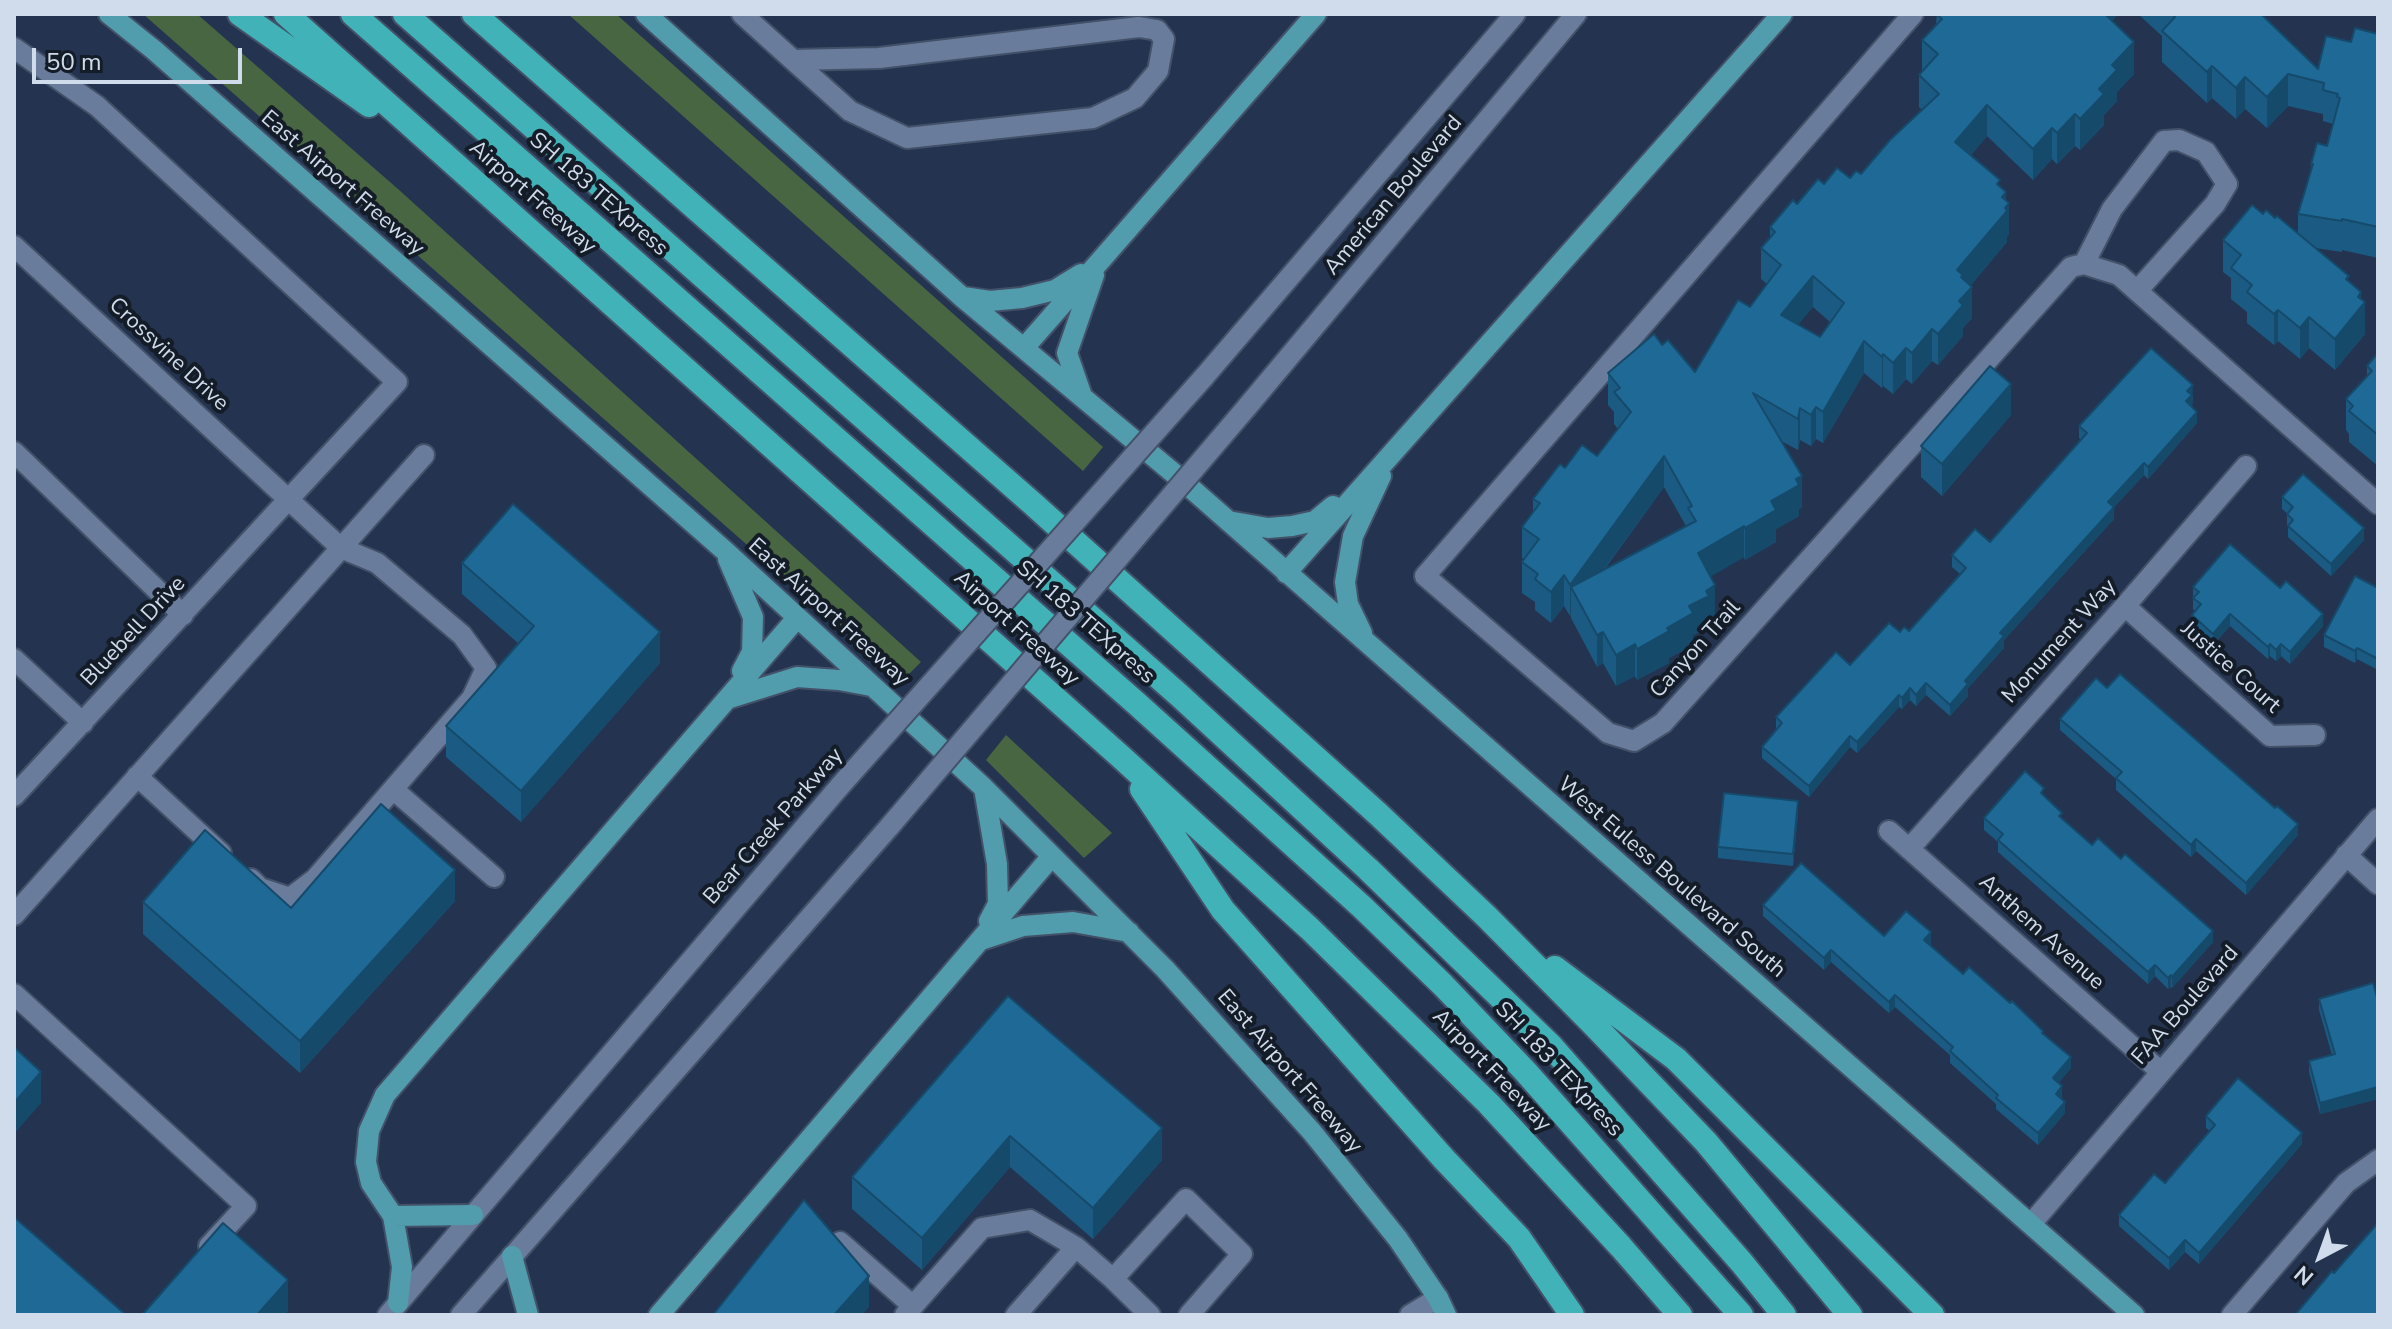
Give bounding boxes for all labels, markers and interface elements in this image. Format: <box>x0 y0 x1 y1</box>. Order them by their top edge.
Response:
scale bar <box>36 32 246 82</box>
text: 50 m <box>46 46 102 78</box>
street label: East Airport Freeway <box>255 106 429 262</box>
street label: American Boulevard <box>1320 111 1468 281</box>
street label: SH 183 TEXpress <box>523 128 673 262</box>
street label: Airport Freeway <box>463 136 601 260</box>
street label: Crossvine Drive <box>103 293 233 417</box>
street label: East Airport Freeway <box>742 534 914 692</box>
street label: SH 183 TEXpress <box>1010 556 1160 690</box>
street label: Airport Freeway <box>948 566 1084 692</box>
street label: Bluebell Drive <box>76 572 192 692</box>
street label: Monument Way <box>1997 574 2123 710</box>
street label: Canyon Trail <box>1645 596 1747 704</box>
street label: Justice Court <box>2175 616 2285 720</box>
street label: Bear Creek Parkway <box>699 743 849 911</box>
street label: West Euless Boulevard South <box>1552 772 1790 984</box>
street label: Anthem Avenue <box>1973 870 2109 996</box>
street label: FAA Boulevard <box>2127 941 2245 1071</box>
street label: East Airport Freeway <box>1211 985 1367 1159</box>
street label: SH 183 TEXpress <box>1489 997 1627 1143</box>
street label: Airport Freeway <box>1426 1004 1556 1138</box>
north arrow <box>2280 1217 2360 1297</box>
text: N <box>2288 1258 2320 1292</box>

